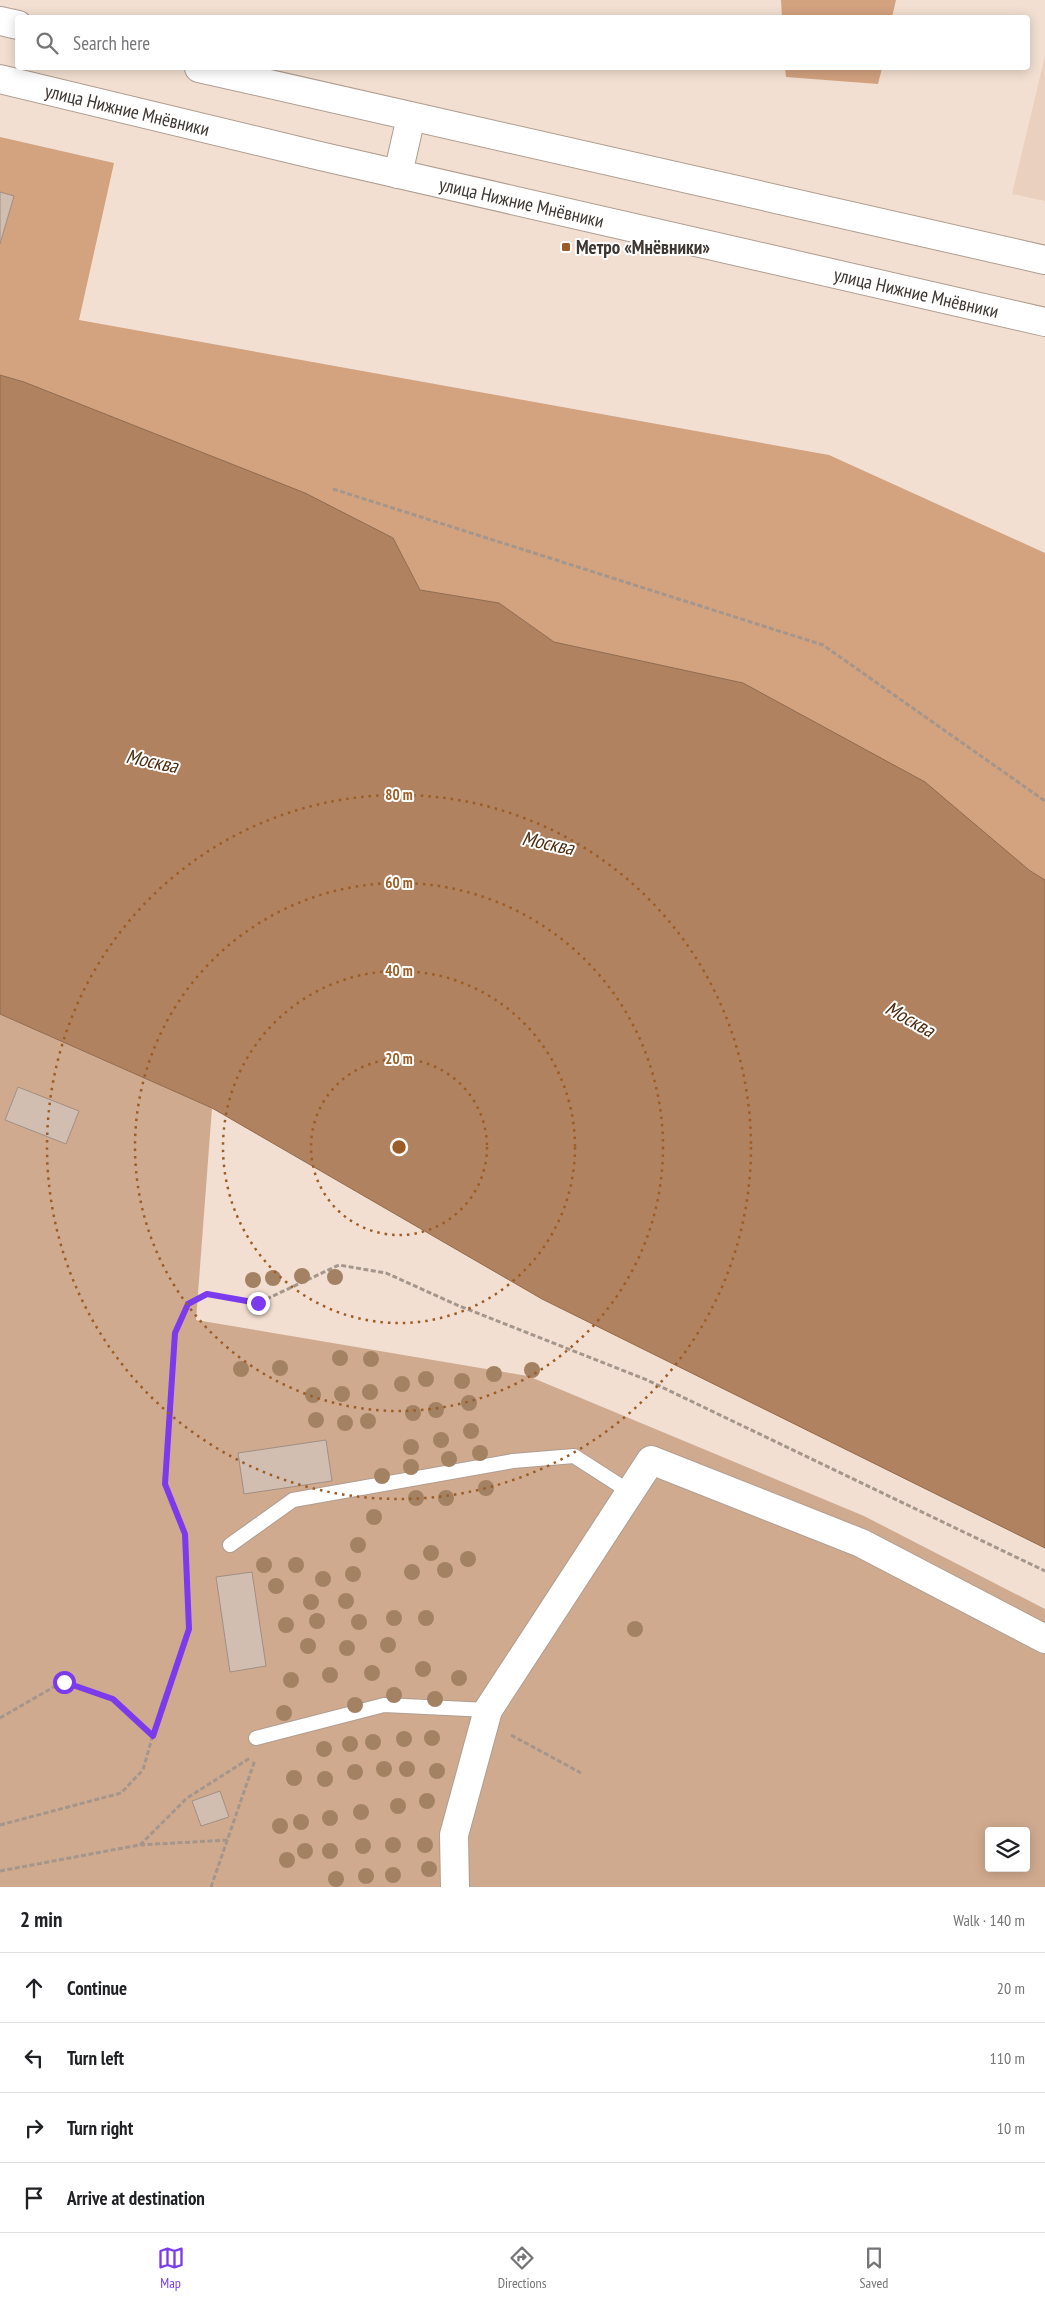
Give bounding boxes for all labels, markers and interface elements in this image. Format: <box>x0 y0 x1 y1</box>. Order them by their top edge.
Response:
search box <box>15 15 1030 70</box>
icon: search <box>33 29 61 57</box>
text: Search here <box>73 31 150 55</box>
street label: улица Нижние Мнёвники <box>43 78 212 141</box>
street label: улица Нижние Мнёвники <box>437 172 606 233</box>
place label: Метро «Мнёвники» <box>576 235 710 259</box>
marker: Метро «Мнёвники» <box>560 241 572 253</box>
street label: улица Нижние Мнёвники <box>832 262 1001 323</box>
water label: Москва <box>124 743 181 779</box>
text: 80 m <box>385 785 413 804</box>
water label: Москва <box>520 825 577 861</box>
text: 60 m <box>385 873 413 892</box>
text: 40 m <box>385 961 413 980</box>
water label: Москва <box>881 995 940 1044</box>
text: 20 m <box>385 1049 413 1068</box>
centre of rings <box>390 1138 408 1156</box>
route end <box>247 1292 270 1315</box>
route start <box>53 1671 76 1694</box>
map controls <box>985 1827 1030 1872</box>
button: layers <box>985 1827 1030 1872</box>
text: 2 min <box>20 1906 62 1933</box>
text: Walk · 140 m <box>953 1910 1025 1930</box>
icon: ahead <box>20 1974 48 2002</box>
text: Continue <box>67 1976 127 2000</box>
text: 20 m <box>997 1978 1025 1998</box>
icon: left <box>20 2044 48 2072</box>
text: Turn left <box>67 2046 124 2070</box>
text: 110 m <box>990 2048 1025 2068</box>
icon: right <box>20 2114 48 2142</box>
text: Turn right <box>67 2116 133 2140</box>
text: 10 m <box>997 2118 1025 2138</box>
icon: arrive <box>20 2184 48 2212</box>
text: Arrive at destination <box>67 2186 205 2210</box>
tab: Map <box>157 2244 185 2292</box>
tab: Directions <box>498 2244 546 2292</box>
tab: Saved <box>860 2244 888 2292</box>

